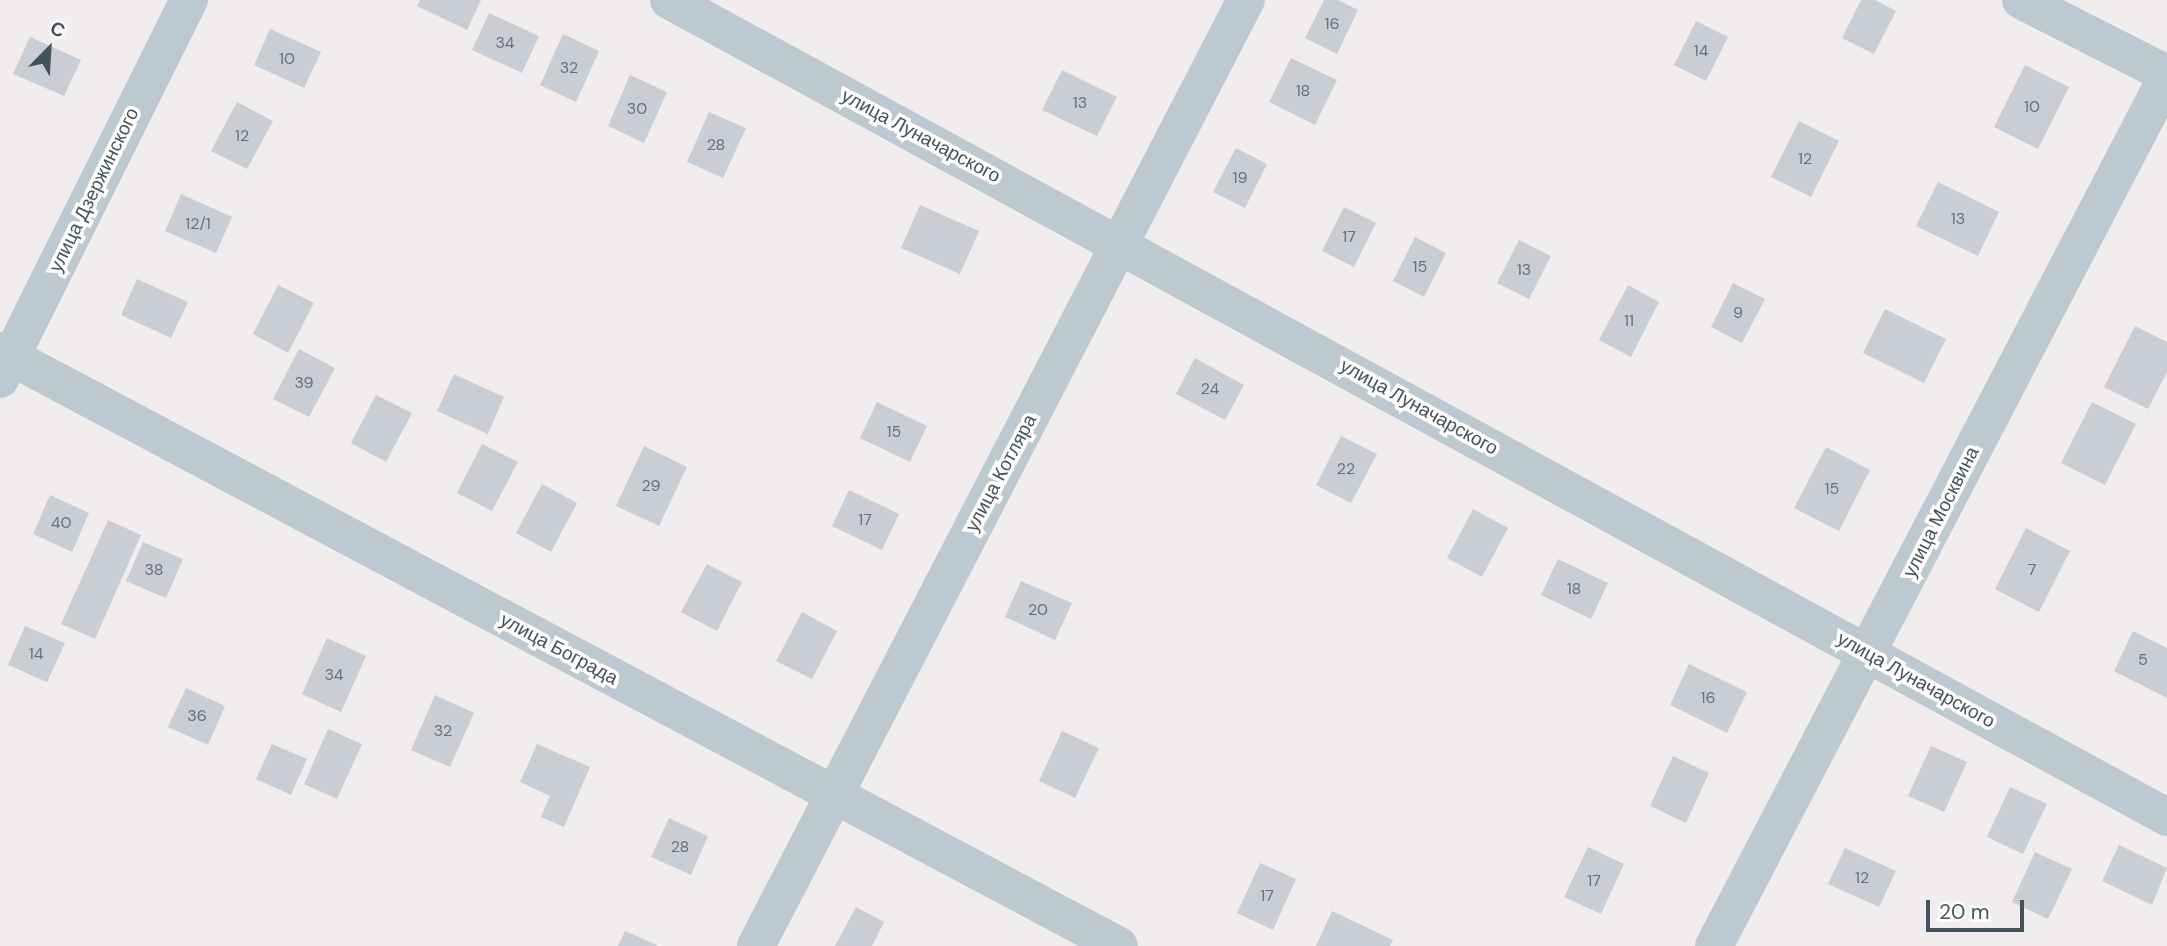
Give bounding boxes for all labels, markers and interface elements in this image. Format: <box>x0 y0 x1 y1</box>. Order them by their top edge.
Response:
north arrow <box>14 14 84 84</box>
house number: 16 <box>1324 14 1340 34</box>
text: С <box>46 15 69 44</box>
house number: 34 <box>495 33 515 53</box>
house number: 14 <box>1694 41 1708 61</box>
house number: 10 <box>279 49 295 69</box>
house number: 32 <box>560 58 578 78</box>
house number: 18 <box>1296 81 1310 101</box>
street label: улица Луначарского <box>838 84 1004 188</box>
house number: 13 <box>1073 93 1087 113</box>
house number: 10 <box>2024 97 2040 117</box>
house number: 30 <box>627 99 647 119</box>
street label: улица Дзержинского <box>44 104 144 276</box>
house number: 12 <box>235 126 249 146</box>
house number: 28 <box>707 135 725 155</box>
house number: 12 <box>1798 149 1812 169</box>
house number: 19 <box>1232 168 1248 188</box>
house number: 13 <box>1951 209 1965 229</box>
house number: 12/1 <box>185 214 211 234</box>
house number: 17 <box>1342 227 1356 247</box>
house number: 15 <box>1413 257 1427 277</box>
house number: 13 <box>1517 260 1531 280</box>
house number: 9 <box>1733 303 1743 323</box>
house number: 11 <box>1624 311 1634 331</box>
street label: улица Луначарского <box>1336 354 1502 460</box>
house number: 39 <box>294 373 314 393</box>
house number: 24 <box>1201 379 1219 399</box>
street label: улица Котляра <box>961 411 1041 535</box>
house number: 15 <box>887 422 901 442</box>
street label: улица Москвина <box>1898 443 1984 581</box>
house number: 22 <box>1337 459 1355 479</box>
house number: 29 <box>641 476 661 496</box>
house number: 15 <box>1825 479 1839 499</box>
house number: 17 <box>858 510 872 530</box>
house number: 40 <box>51 513 71 533</box>
house number: 38 <box>144 560 164 580</box>
house number: 7 <box>2028 560 2036 580</box>
house number: 18 <box>1567 579 1581 599</box>
house number: 20 <box>1028 600 1048 620</box>
street label: улица Бограда <box>496 608 622 690</box>
street label: улица Луначарского <box>1833 627 1999 733</box>
house number: 14 <box>29 644 43 664</box>
house number: 5 <box>2138 650 2148 670</box>
house number: 34 <box>324 665 344 685</box>
house number: 16 <box>1700 688 1716 708</box>
house number: 36 <box>187 706 207 726</box>
house number: 32 <box>434 721 452 741</box>
house number: 28 <box>671 837 689 857</box>
house number: 12 <box>1855 868 1869 888</box>
house number: 17 <box>1587 871 1601 891</box>
house number: 17 <box>1260 886 1274 906</box>
scale bar <box>1929 886 2027 930</box>
text: 20 m <box>1939 898 1990 926</box>

